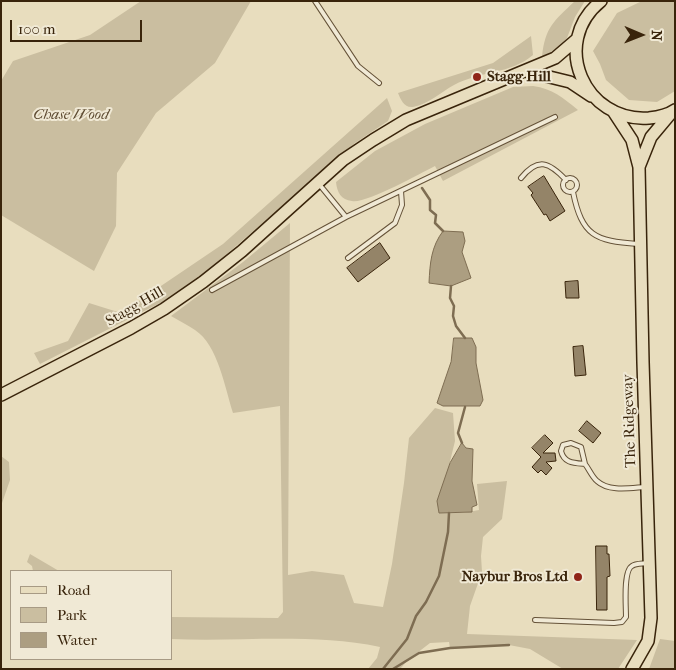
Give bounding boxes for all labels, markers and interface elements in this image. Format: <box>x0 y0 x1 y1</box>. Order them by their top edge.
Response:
scale bar <box>12 10 145 42</box>
north arrow <box>616 10 666 60</box>
text: 100 m <box>18 20 56 38</box>
text: N <box>648 30 665 41</box>
place label: Stagg Hill <box>487 68 551 86</box>
marker: Stagg Hill <box>471 71 483 83</box>
park label: Chase Wood <box>33 106 109 124</box>
street label: Stagg Hill <box>103 283 167 331</box>
street label: The Ridgeway <box>619 374 641 468</box>
place label: Naybur Bros Ltd <box>461 568 568 586</box>
legend <box>10 570 172 660</box>
marker: Naybur Bros Ltd <box>572 571 584 583</box>
text: Road <box>57 581 90 599</box>
text: Park <box>57 606 87 624</box>
text: Water <box>57 631 97 649</box>

